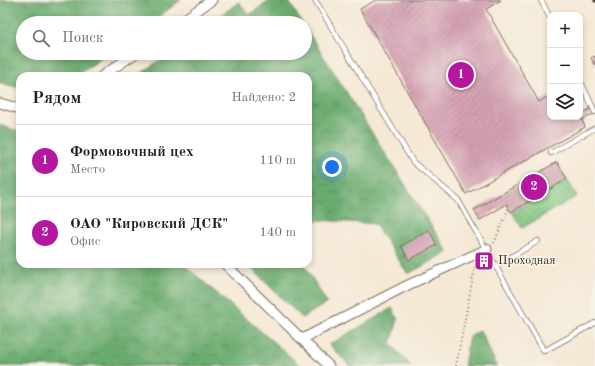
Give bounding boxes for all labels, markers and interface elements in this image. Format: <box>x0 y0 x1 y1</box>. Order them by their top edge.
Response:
map controls <box>547 12 583 120</box>
button: + <box>547 12 583 48</box>
search box <box>16 16 312 60</box>
icon: search <box>30 27 52 49</box>
text: Поиск <box>62 31 103 46</box>
button: − <box>547 48 583 84</box>
pin: 1 <box>448 60 474 90</box>
button: layers <box>547 84 583 120</box>
text: Рядом <box>32 90 81 107</box>
text: Найдено: 2 <box>232 91 296 104</box>
text: Формовочный цех <box>70 145 194 160</box>
text: 1 <box>41 154 49 167</box>
text: 110 m <box>259 154 296 167</box>
your location <box>322 157 342 177</box>
text: Место <box>70 163 105 176</box>
pin: 2 <box>521 172 547 202</box>
text: ОАО "Кировский ДСК" <box>70 217 228 232</box>
text: 2 <box>41 226 49 239</box>
text: 140 m <box>259 226 296 239</box>
text: Офис <box>70 235 100 248</box>
building icon: Проходная <box>473 250 495 272</box>
place label: Проходная <box>498 255 556 267</box>

